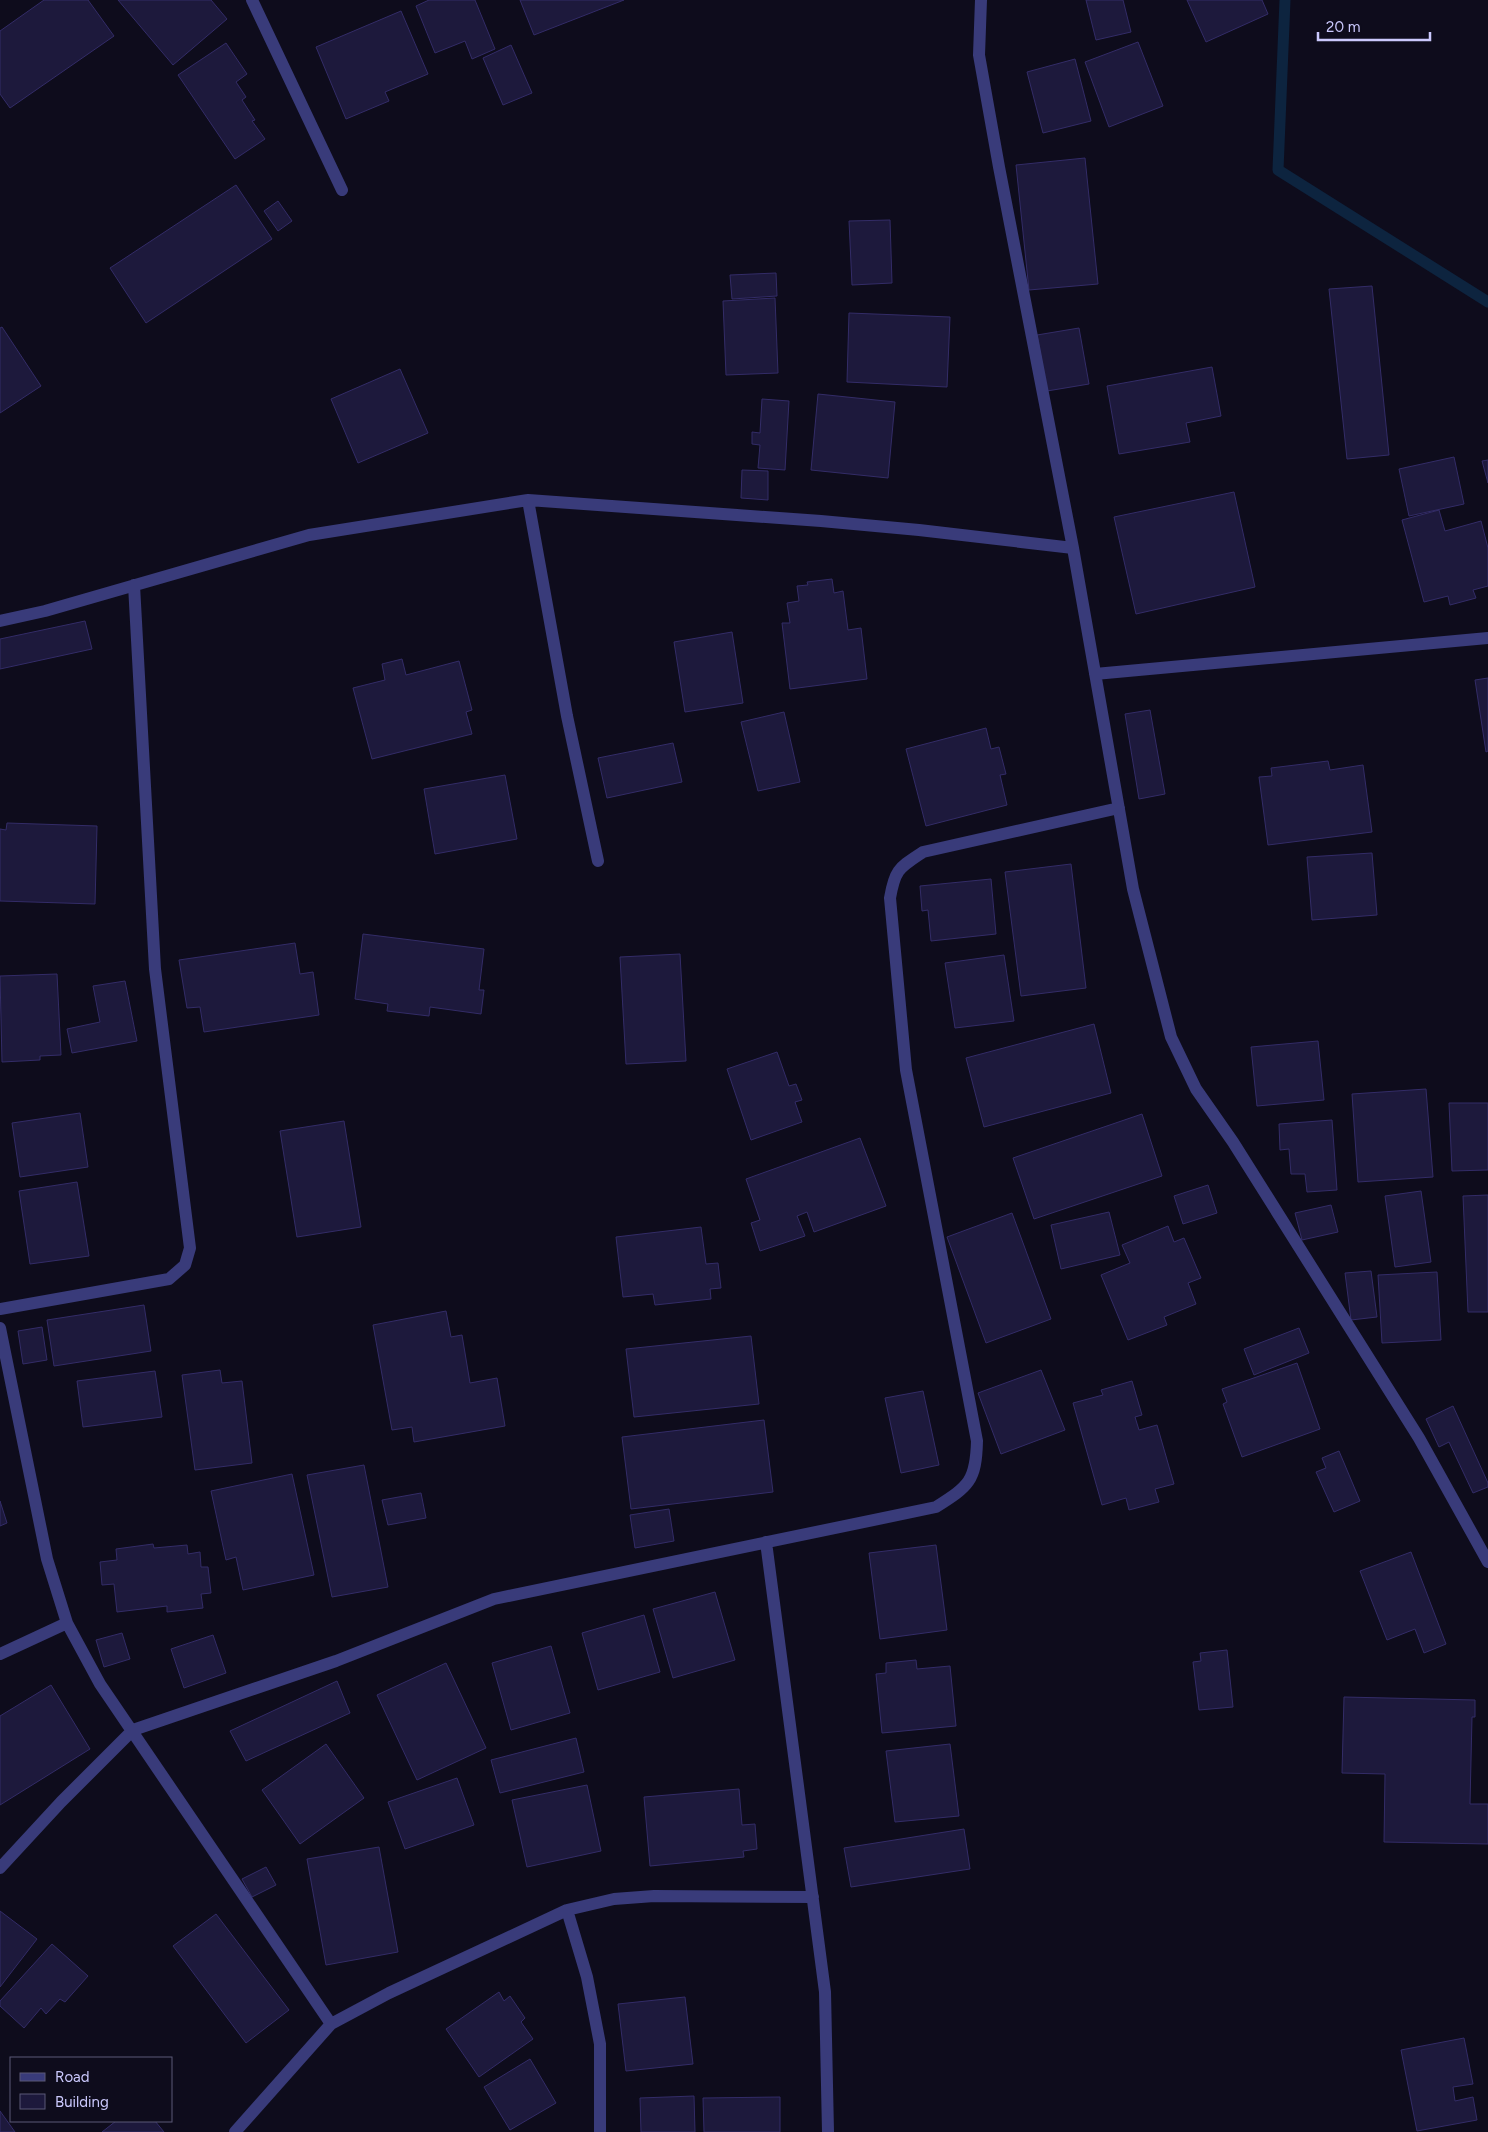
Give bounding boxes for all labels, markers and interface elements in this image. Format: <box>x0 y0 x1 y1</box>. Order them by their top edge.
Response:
scale bar <box>1318 10 1430 42</box>
text: 20 m <box>1326 18 1360 36</box>
legend <box>10 2057 172 2122</box>
text: Road <box>55 2068 90 2086</box>
text: Building <box>55 2093 109 2111</box>

